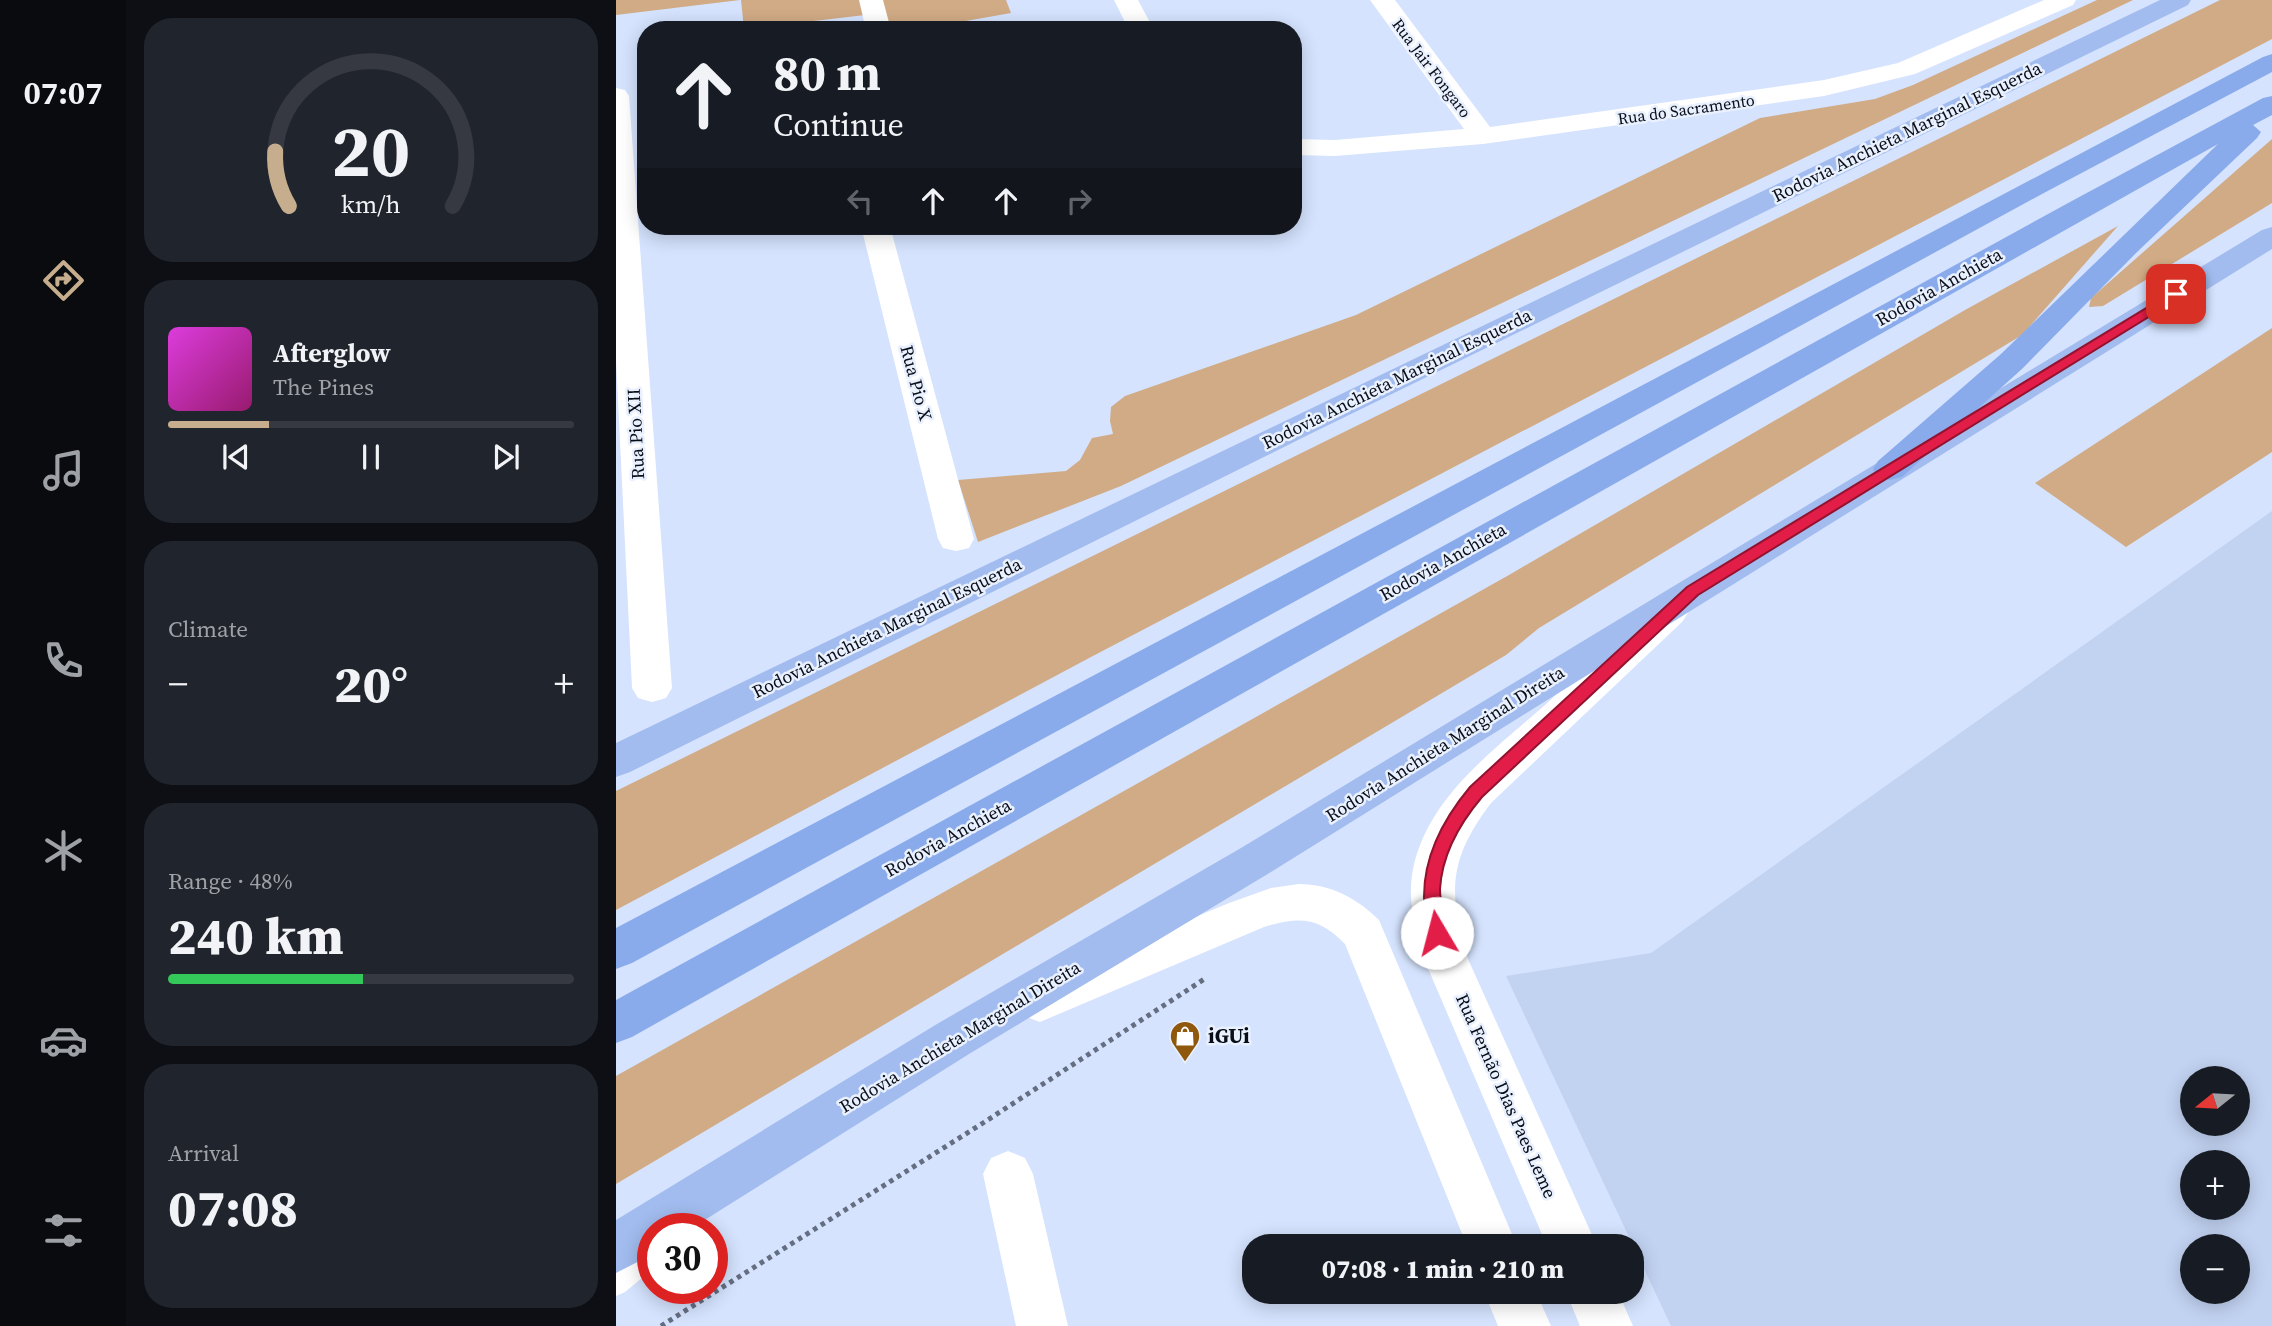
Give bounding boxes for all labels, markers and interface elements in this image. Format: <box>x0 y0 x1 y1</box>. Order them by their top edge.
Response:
street label: Rua Jair Fongaro <box>1387 14 1477 122</box>
text: 80 m <box>773 39 881 106</box>
icon: ahead <box>658 49 749 140</box>
street label: Rodovia Anchieta Marginal Esquerda <box>1768 55 2046 208</box>
text: 07:07 <box>24 71 102 115</box>
street label: Rua do Sacramento <box>1616 88 1756 129</box>
text: 20 <box>332 101 410 200</box>
text: Continue <box>773 103 904 147</box>
icon: left <box>841 182 879 220</box>
icon: ahead <box>914 182 952 220</box>
icon: ahead <box>987 182 1025 220</box>
icon: right <box>1060 182 1098 220</box>
text: km/h <box>341 187 401 221</box>
street label: Rodovia Anchieta <box>1871 241 2007 332</box>
icon: directions <box>39 256 88 305</box>
pin <box>2146 264 2206 324</box>
icon: arrive <box>2157 275 2195 313</box>
street label: Rodovia Anchieta Marginal Esquerda <box>1258 302 1536 455</box>
text: Afterglow <box>273 335 391 371</box>
street label: Rua Pio X <box>894 342 939 424</box>
text: The Pines <box>273 371 374 403</box>
street label: Rua Pio XII <box>621 388 650 480</box>
icon: previous <box>217 438 255 476</box>
icon: pause <box>352 438 390 476</box>
icon: next <box>487 438 525 476</box>
icon: music <box>39 446 88 495</box>
street label: Rodovia Anchieta <box>1375 516 1511 607</box>
street label: Rodovia Anchieta Marginal Esquerda <box>748 551 1026 704</box>
text: Climate <box>168 613 248 645</box>
icon: phone <box>39 636 88 685</box>
text: 20° <box>334 648 408 719</box>
text: − <box>168 658 188 710</box>
text: + <box>554 658 574 710</box>
street label: Rodovia Anchieta Marginal Direita <box>1321 659 1570 828</box>
street label: Rodovia Anchieta <box>880 792 1016 883</box>
icon: climate <box>39 826 88 875</box>
text: Range · 48% <box>168 865 293 897</box>
position arrow <box>1400 896 1474 970</box>
text: 240 km <box>168 900 344 971</box>
street label: Rodovia Anchieta Marginal Direita <box>835 954 1086 1119</box>
street label: Rua Fernão Dias Paes Leme <box>1450 990 1563 1202</box>
icon: car <box>39 1016 88 1065</box>
shop icon: iGUi <box>1168 1019 1202 1063</box>
place label: iGUi <box>1208 1021 1250 1050</box>
north arrow <box>2180 1066 2250 1136</box>
map controls <box>2180 1066 2250 1304</box>
text: Arrival <box>168 1137 239 1169</box>
button: + <box>2180 1150 2250 1220</box>
text: 07:08 <box>168 1172 298 1243</box>
icon: filters <box>39 1206 88 1255</box>
speed limit sign: 30 <box>637 1213 728 1304</box>
button: − <box>2180 1234 2250 1304</box>
text: 07:08 · 1 min · 210 m <box>1322 1251 1564 1287</box>

